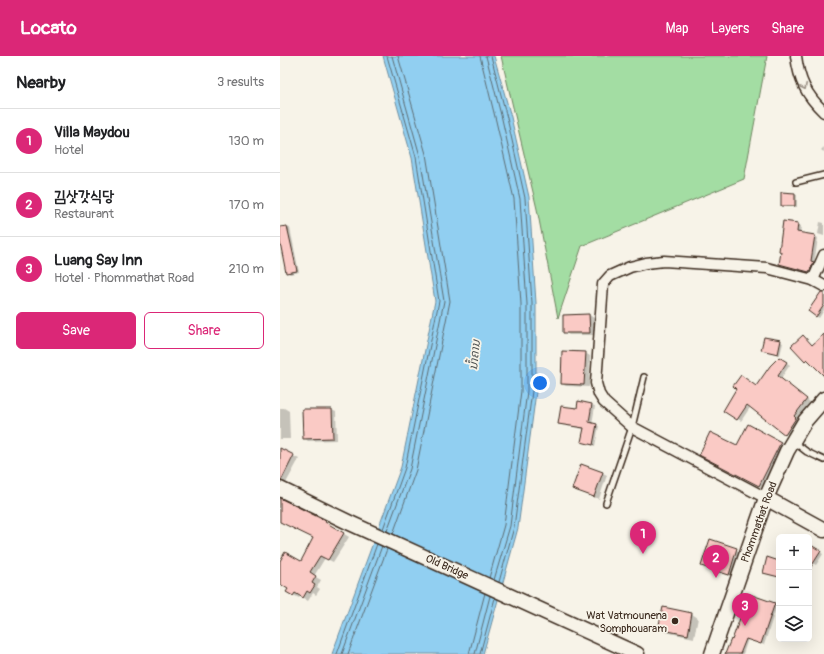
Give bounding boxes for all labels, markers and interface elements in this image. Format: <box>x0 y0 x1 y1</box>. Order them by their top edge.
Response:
text: Locato <box>20 16 77 40</box>
text: Map <box>666 20 689 37</box>
text: Layers <box>711 20 749 37</box>
text: Share <box>771 20 804 37</box>
text: Nearby <box>16 72 65 93</box>
text: 3 results <box>217 74 264 90</box>
one-way arrow <box>800 82 807 90</box>
text: Villa Maydou <box>54 123 130 142</box>
text: 1 <box>26 133 32 149</box>
text: 130 m <box>228 133 264 149</box>
text: Hotel <box>54 142 84 158</box>
text: 김삿갓식당 <box>54 187 114 206</box>
text: 2 <box>25 197 33 213</box>
text: 170 m <box>229 197 264 213</box>
text: Restaurant <box>54 206 114 222</box>
text: Luang Say Inn <box>54 251 142 270</box>
text: 3 <box>25 261 33 277</box>
text: 210 m <box>228 261 264 277</box>
text: Hotel · Phommathat Road <box>54 270 194 286</box>
button: Save <box>16 312 136 349</box>
button: Share <box>144 312 264 349</box>
water label: ນ້ຳຄານ <box>464 338 484 371</box>
your location <box>530 373 550 393</box>
street label: Phommathat Road <box>738 480 780 564</box>
pin: 1 <box>630 521 656 554</box>
map controls <box>776 534 812 642</box>
button: + <box>776 534 812 570</box>
pin: 2 <box>703 545 729 578</box>
street label: Old Bridge <box>423 552 471 582</box>
button: − <box>776 570 812 606</box>
pin: 3 <box>732 593 758 626</box>
button: layers <box>776 606 812 642</box>
place label: Wat Vatmounena Somphouaram <box>586 609 667 635</box>
marker: Wat Vatmounena Somphouaram <box>670 616 680 626</box>

